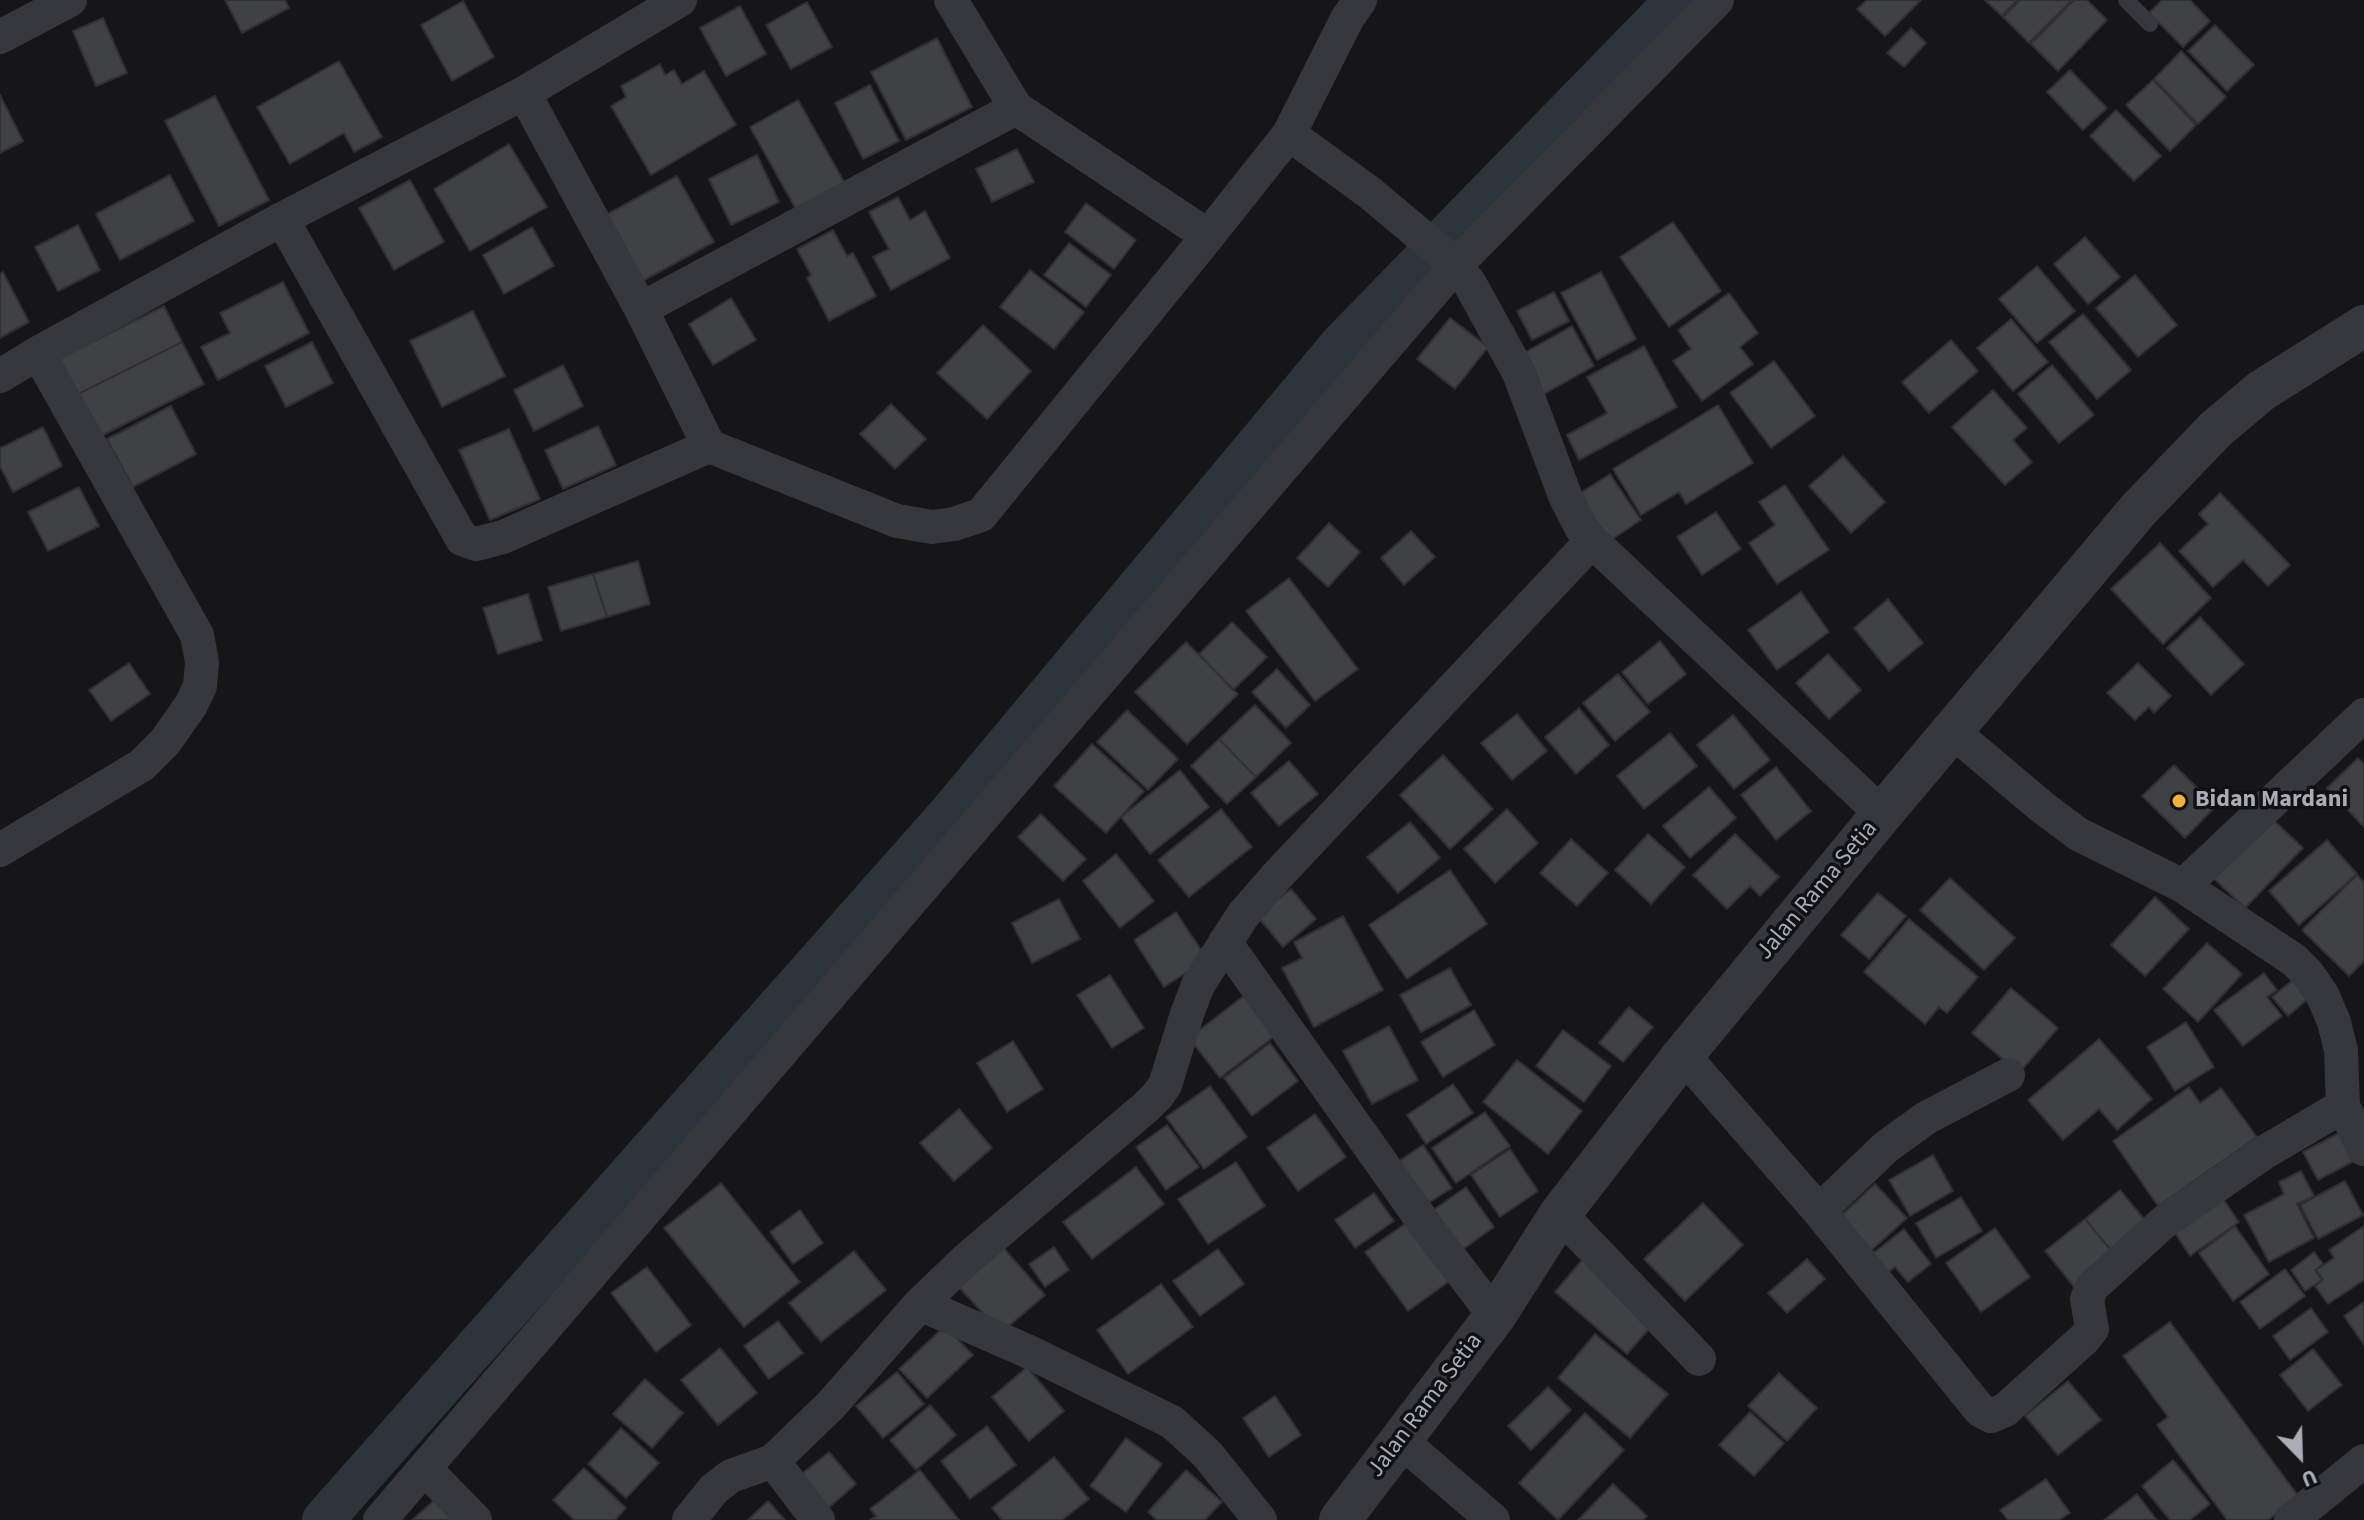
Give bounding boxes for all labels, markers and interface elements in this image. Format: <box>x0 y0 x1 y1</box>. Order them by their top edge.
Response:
place label: Bidan Mardani <box>2195 787 2348 815</box>
marker: Bidan Mardani <box>2170 792 2188 810</box>
street label: Jalan Rama Setia <box>1751 816 1885 966</box>
street label: Jalan Rama Setia <box>1363 1328 1489 1484</box>
north arrow <box>2260 1416 2340 1496</box>
text: U <box>2296 1461 2322 1496</box>

